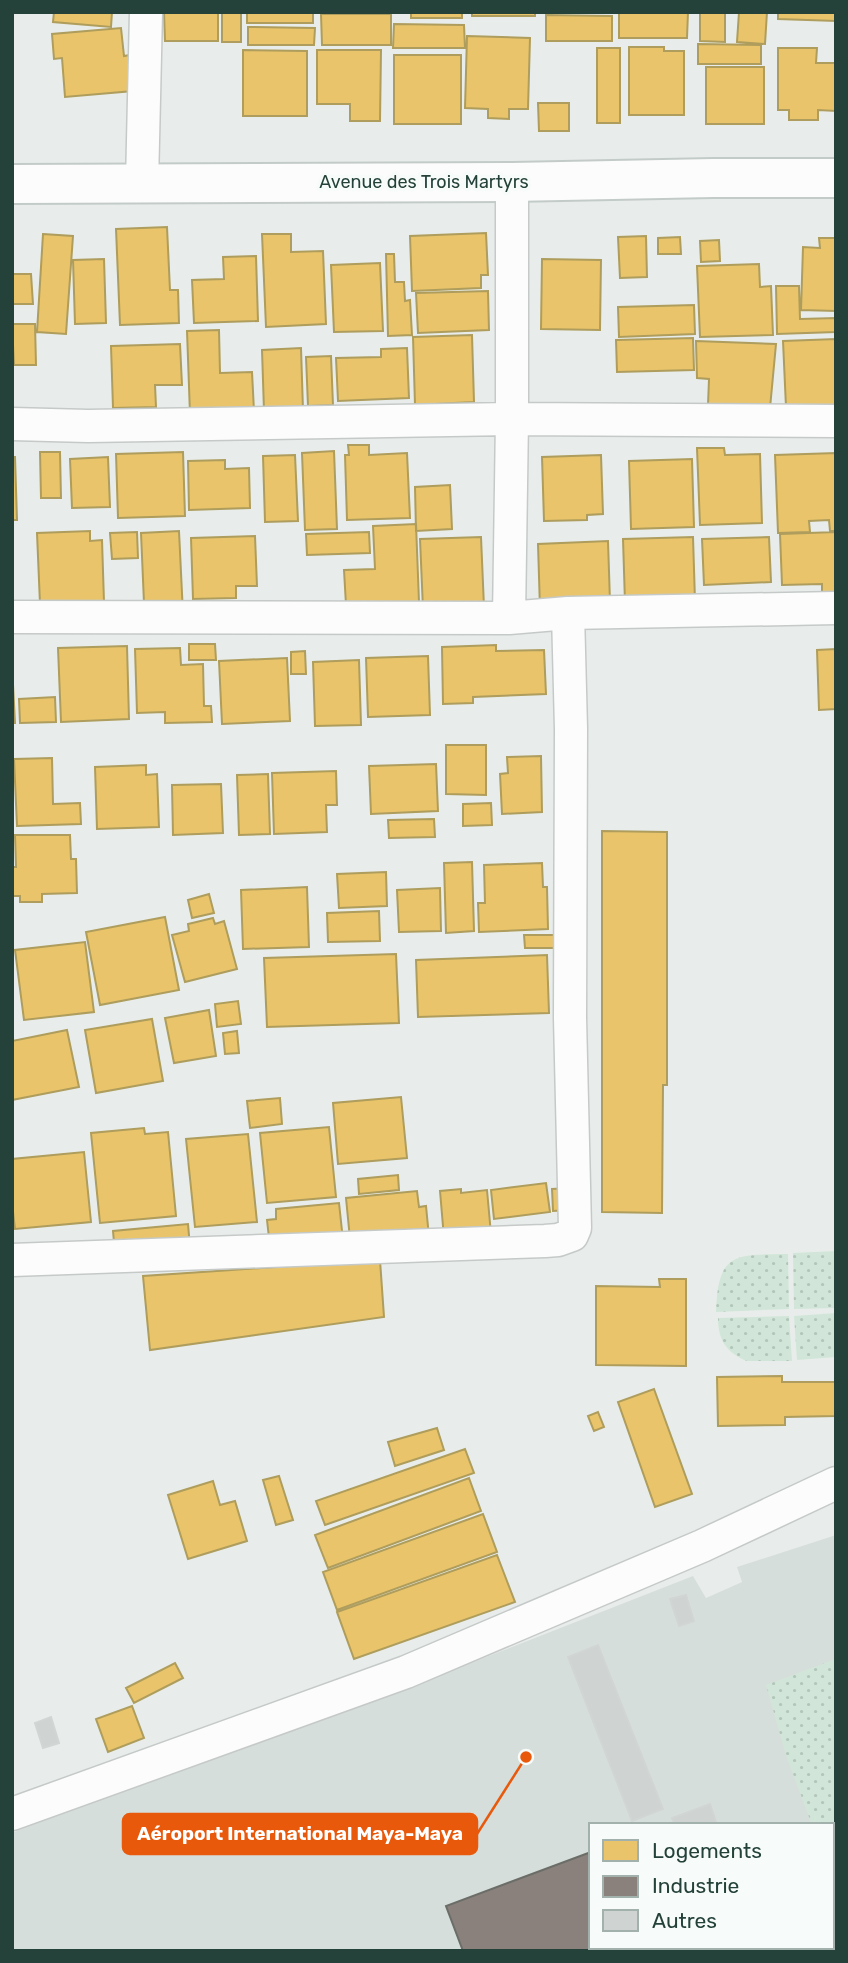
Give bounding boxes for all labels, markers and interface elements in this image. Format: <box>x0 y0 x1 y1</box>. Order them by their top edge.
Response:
street label: Avenue des Trois Martyrs <box>319 171 529 193</box>
callout: Aéroport International Maya-Maya <box>123 1814 477 1854</box>
text: Aéroport International Maya-Maya <box>137 1822 463 1845</box>
legend <box>589 1823 834 1949</box>
text: Logements <box>652 1838 762 1863</box>
text: Industrie <box>652 1873 739 1898</box>
text: Autres <box>652 1908 717 1933</box>

